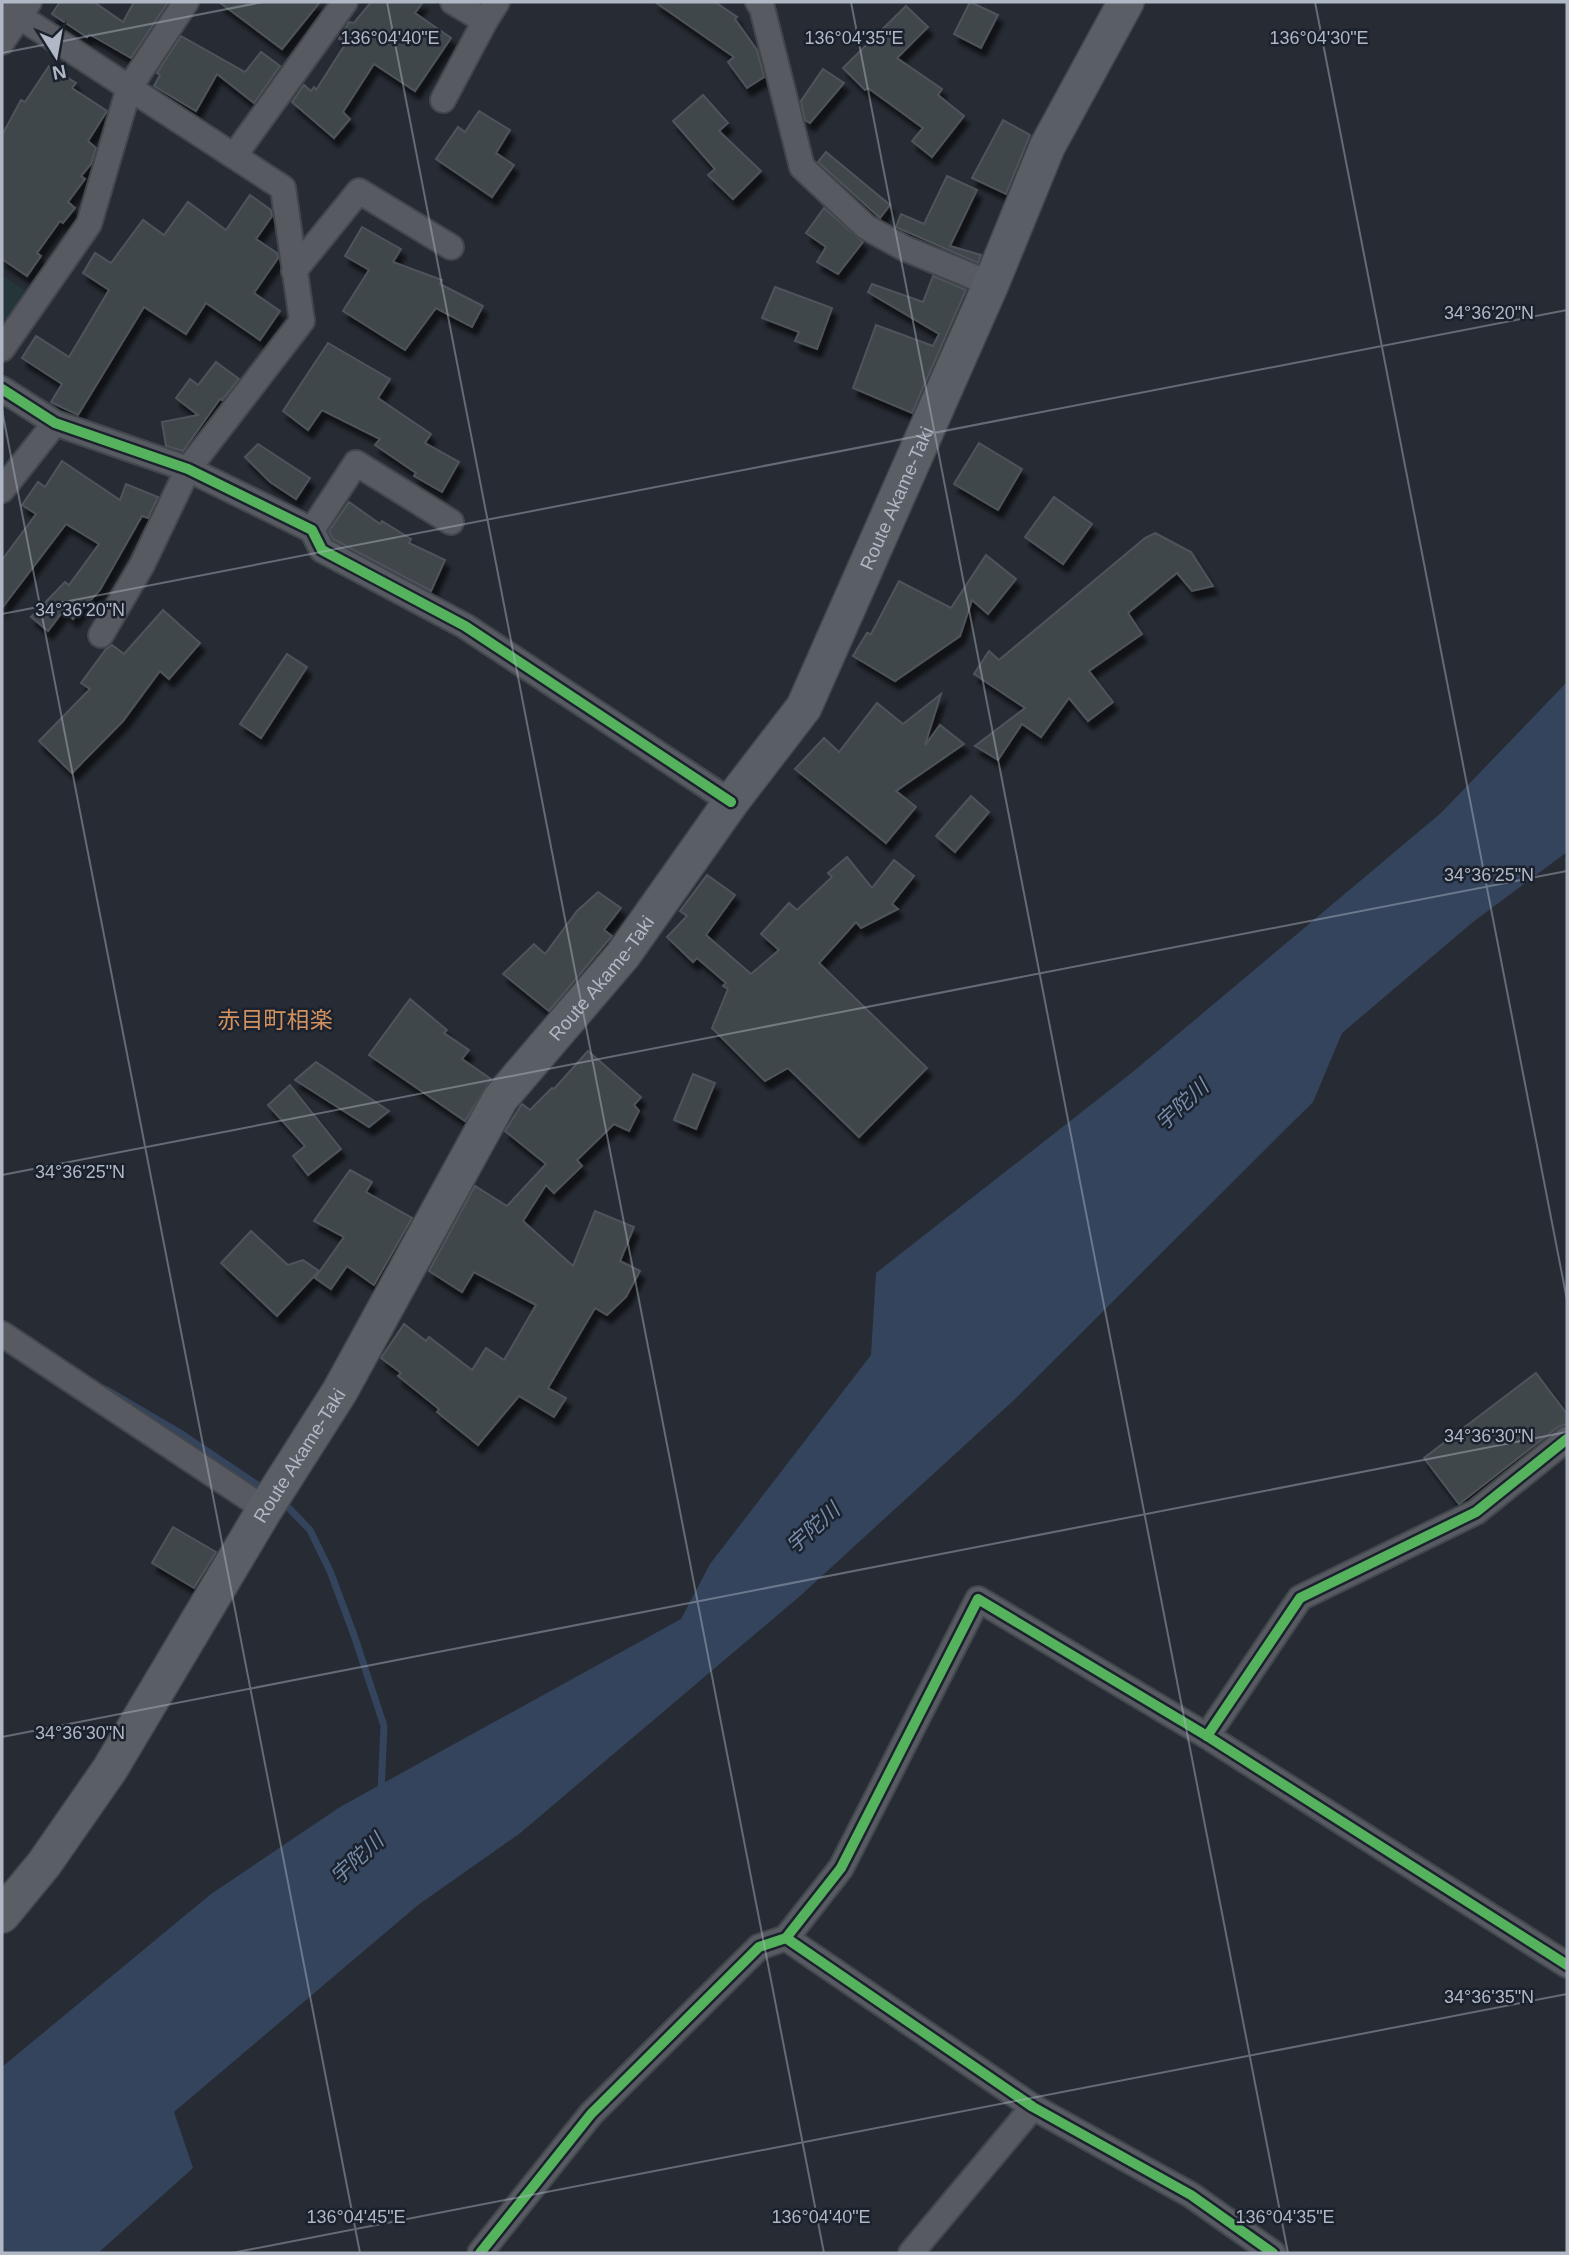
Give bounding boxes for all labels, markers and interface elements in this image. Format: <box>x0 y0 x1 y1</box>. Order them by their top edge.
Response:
north arrow <box>21 21 91 91</box>
text: 136°04'40"E <box>340 28 440 48</box>
text: 136°04'35"E <box>804 28 904 48</box>
text: 136°04'30"E <box>1269 28 1369 48</box>
text: N <box>50 61 68 84</box>
text: 34°36'20"N <box>1444 303 1534 323</box>
street label: Route Akame-Taki <box>856 424 938 573</box>
text: 34°36'20"N <box>35 600 125 620</box>
text: 34°36'25"N <box>1444 865 1534 885</box>
street label: Route Akame-Taki <box>545 912 658 1045</box>
district label: 赤目町相楽 <box>218 1007 333 1033</box>
water label: 宇陀川 <box>1151 1073 1214 1135</box>
text: 34°36'25"N <box>35 1162 125 1182</box>
street label: Route Akame-Taki <box>249 1385 350 1526</box>
text: 34°36'30"N <box>1444 1426 1534 1446</box>
water label: 宇陀川 <box>782 1497 845 1557</box>
text: 34°36'30"N <box>35 1723 125 1743</box>
water label: 宇陀川 <box>326 1827 389 1889</box>
text: 34°36'35"N <box>1444 1987 1534 2007</box>
text: 136°04'45"E <box>306 2207 406 2227</box>
text: 136°04'40"E <box>771 2207 871 2227</box>
text: 136°04'35"E <box>1235 2207 1335 2227</box>

